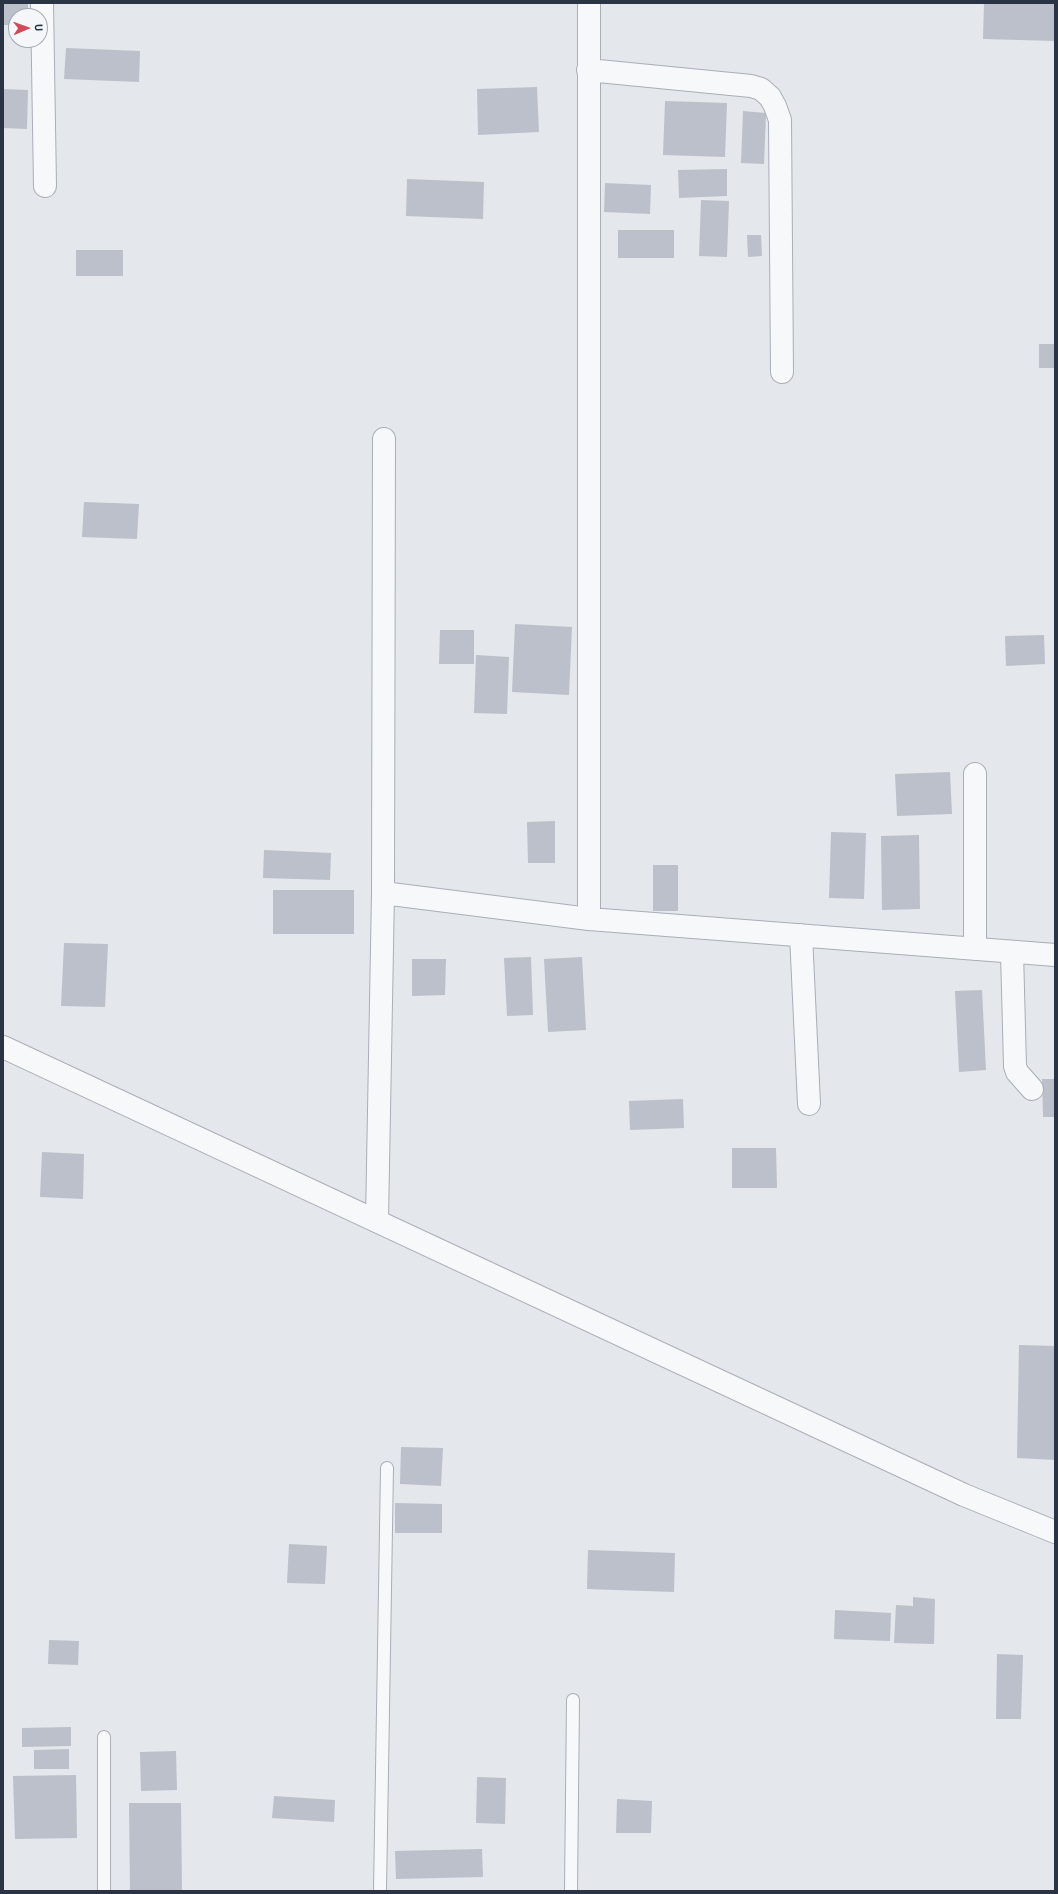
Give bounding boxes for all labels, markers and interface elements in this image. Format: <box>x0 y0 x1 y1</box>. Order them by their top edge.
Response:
north arrow <box>8 8 48 48</box>
text: U <box>33 24 46 31</box>

